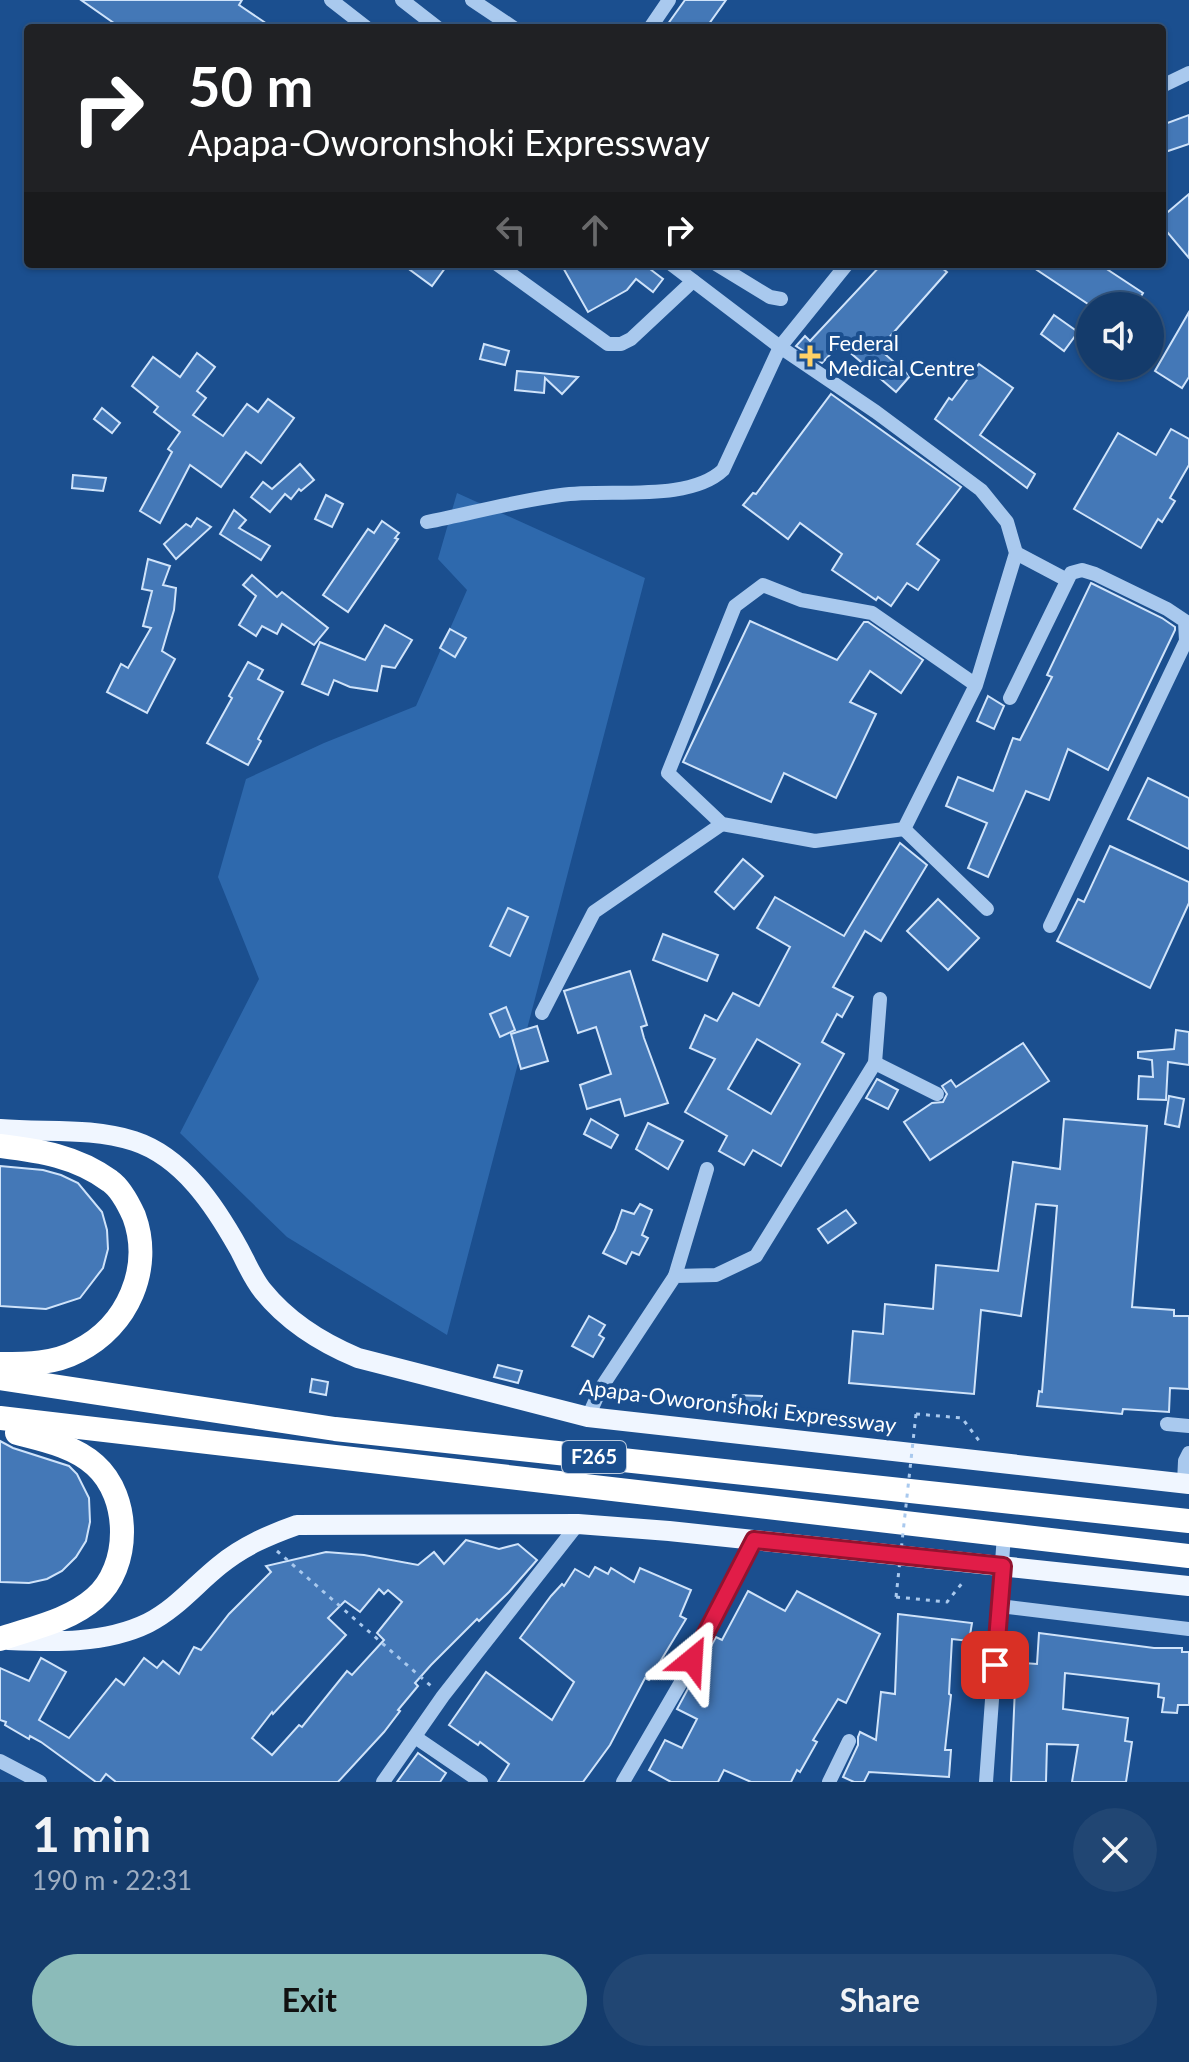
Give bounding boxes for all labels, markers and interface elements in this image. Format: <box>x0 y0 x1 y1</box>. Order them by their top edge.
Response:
text: 50 m <box>188 52 313 119</box>
icon: right <box>56 56 160 160</box>
text: Apapa-Oworonshoki Expressway <box>188 120 710 164</box>
icon: left <box>489 208 533 252</box>
icon: ahead <box>573 208 617 252</box>
icon: right <box>657 208 701 252</box>
map controls <box>1076 292 1164 380</box>
button: sound <box>1076 292 1164 380</box>
place label: Federal Medical Centre <box>828 329 975 381</box>
marker: Federal Medical Centre <box>799 345 821 367</box>
street label: Apapa-Oworonshoki Expressway <box>578 1373 899 1438</box>
road number: F265 <box>562 1441 626 1473</box>
position arrow <box>650 1618 734 1702</box>
pin <box>961 1631 1029 1699</box>
icon: arrive <box>973 1643 1017 1687</box>
text: 1 min <box>32 1805 151 1862</box>
button: close <box>1073 1808 1157 1892</box>
text: 190 m · 22:31 <box>32 1864 192 1896</box>
button: Exit <box>32 1954 587 2046</box>
button: Share <box>603 1954 1157 2046</box>

